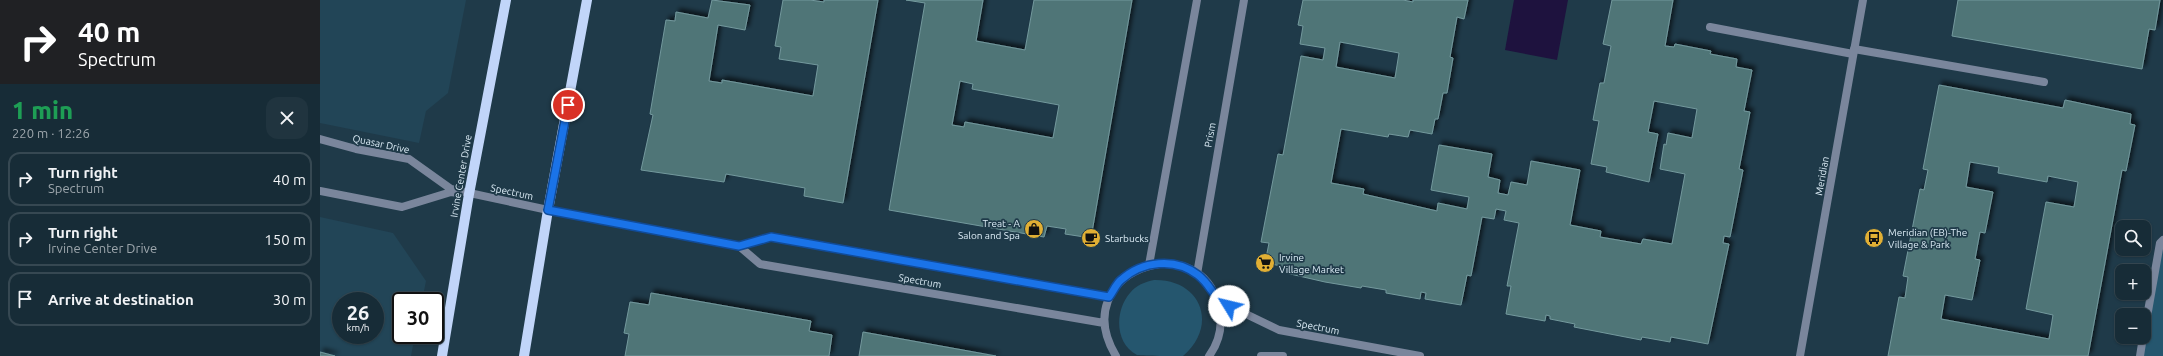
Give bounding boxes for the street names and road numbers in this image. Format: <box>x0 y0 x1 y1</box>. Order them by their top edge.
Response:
street label: Prism <box>1202 122 1218 148</box>
street label: Quasar Drive <box>352 133 410 155</box>
street label: Irvine Center Drive <box>448 134 474 218</box>
street label: Meridian <box>1813 156 1831 196</box>
street label: Spectrum <box>490 182 534 202</box>
street label: Spectrum <box>898 272 942 290</box>
street label: Spectrum <box>1296 317 1340 337</box>

